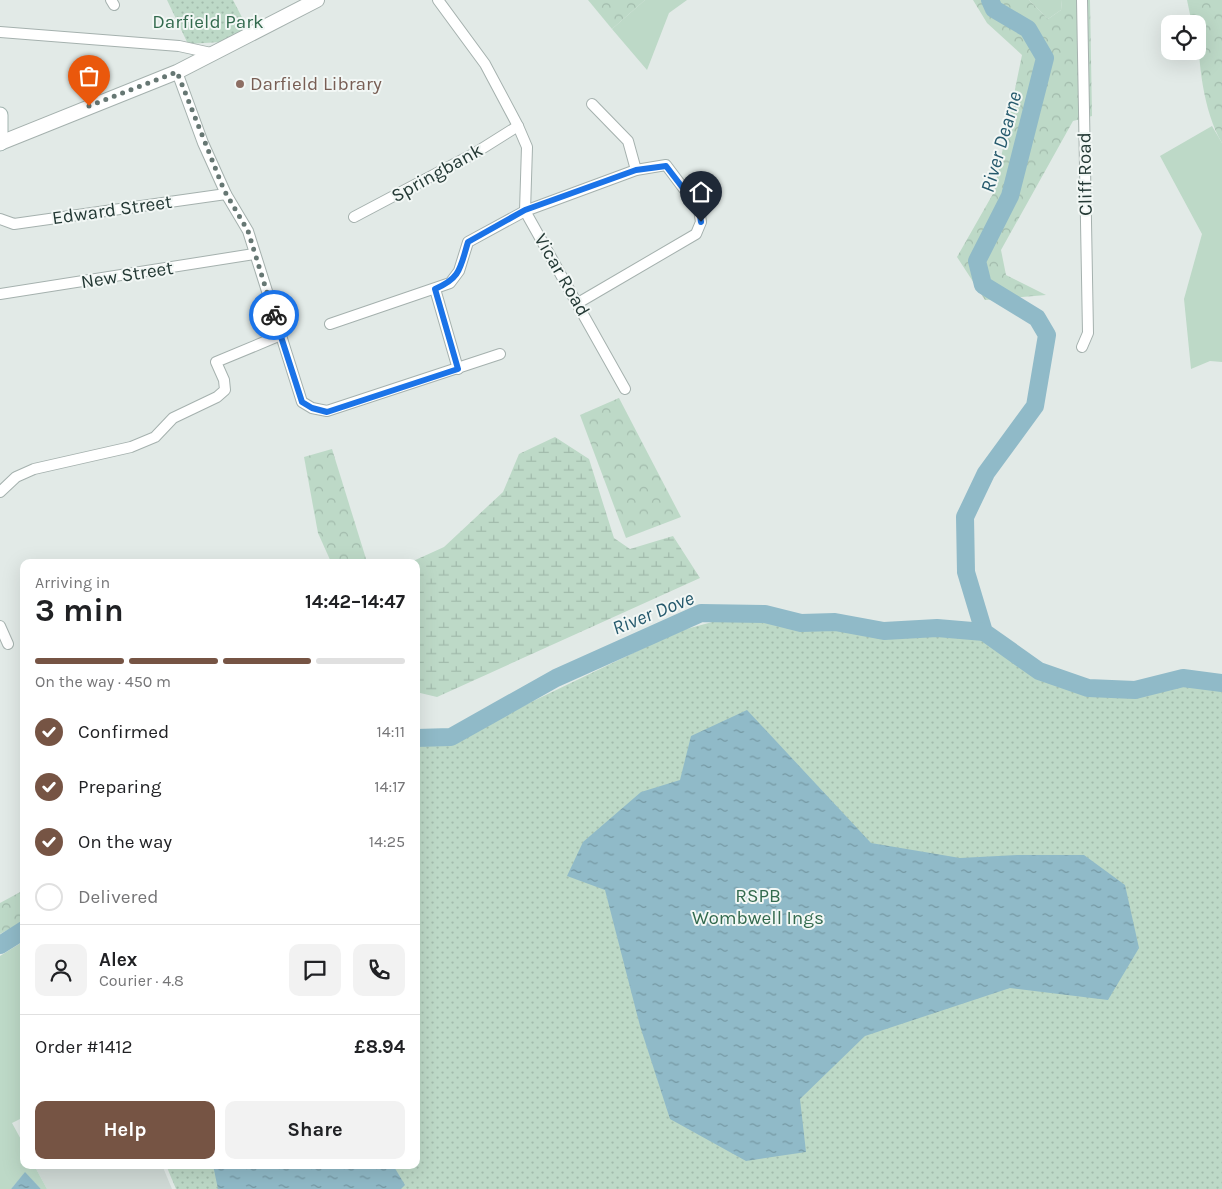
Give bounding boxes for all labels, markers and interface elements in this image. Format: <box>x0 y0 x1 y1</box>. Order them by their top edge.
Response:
park label: Darfield Park <box>152 11 264 33</box>
map controls <box>1161 15 1206 60</box>
button: locate <box>1161 15 1206 60</box>
pin <box>68 55 110 106</box>
icon: bag <box>75 62 103 90</box>
place label: Darfield Library <box>250 73 382 95</box>
marker: Darfield Library <box>234 78 246 90</box>
water label: River Dearne <box>976 89 1026 195</box>
street label: Cliff Road <box>1073 132 1097 216</box>
street label: Springbank <box>387 139 487 207</box>
pin <box>680 171 722 222</box>
icon: home <box>687 178 715 206</box>
street label: Edward Street <box>51 191 173 229</box>
street label: Vicar Road <box>530 230 594 320</box>
street label: New Street <box>79 257 175 293</box>
courier <box>249 290 299 340</box>
icon: bike <box>260 301 288 329</box>
text: Arriving in <box>35 573 110 592</box>
water label: River Dove <box>609 586 697 640</box>
text: 14:42–14:47 <box>305 591 405 613</box>
text: 3 min <box>35 592 124 629</box>
text: On the way · 450 m <box>35 672 171 691</box>
icon: check <box>35 718 63 746</box>
text: Confirmed <box>78 721 169 743</box>
text: 14:11 <box>377 722 405 741</box>
icon: check <box>35 773 63 801</box>
text: Preparing <box>78 776 161 798</box>
text: 14:17 <box>374 777 405 796</box>
icon: check <box>35 828 63 856</box>
text: On the way <box>78 831 172 853</box>
text: 14:25 <box>369 832 405 851</box>
park label: RSPB Wombwell Ings <box>692 885 824 929</box>
text: Delivered <box>78 886 158 908</box>
button: person <box>35 944 87 996</box>
button: chat <box>289 944 341 996</box>
button: phone <box>353 944 405 996</box>
text: Alex <box>99 949 137 971</box>
text: Courier · 4.8 <box>99 971 184 990</box>
text: Order #1412 <box>35 1036 133 1058</box>
text: £8.94 <box>354 1036 405 1058</box>
button: Help <box>35 1101 215 1159</box>
button: Share <box>225 1101 405 1159</box>

